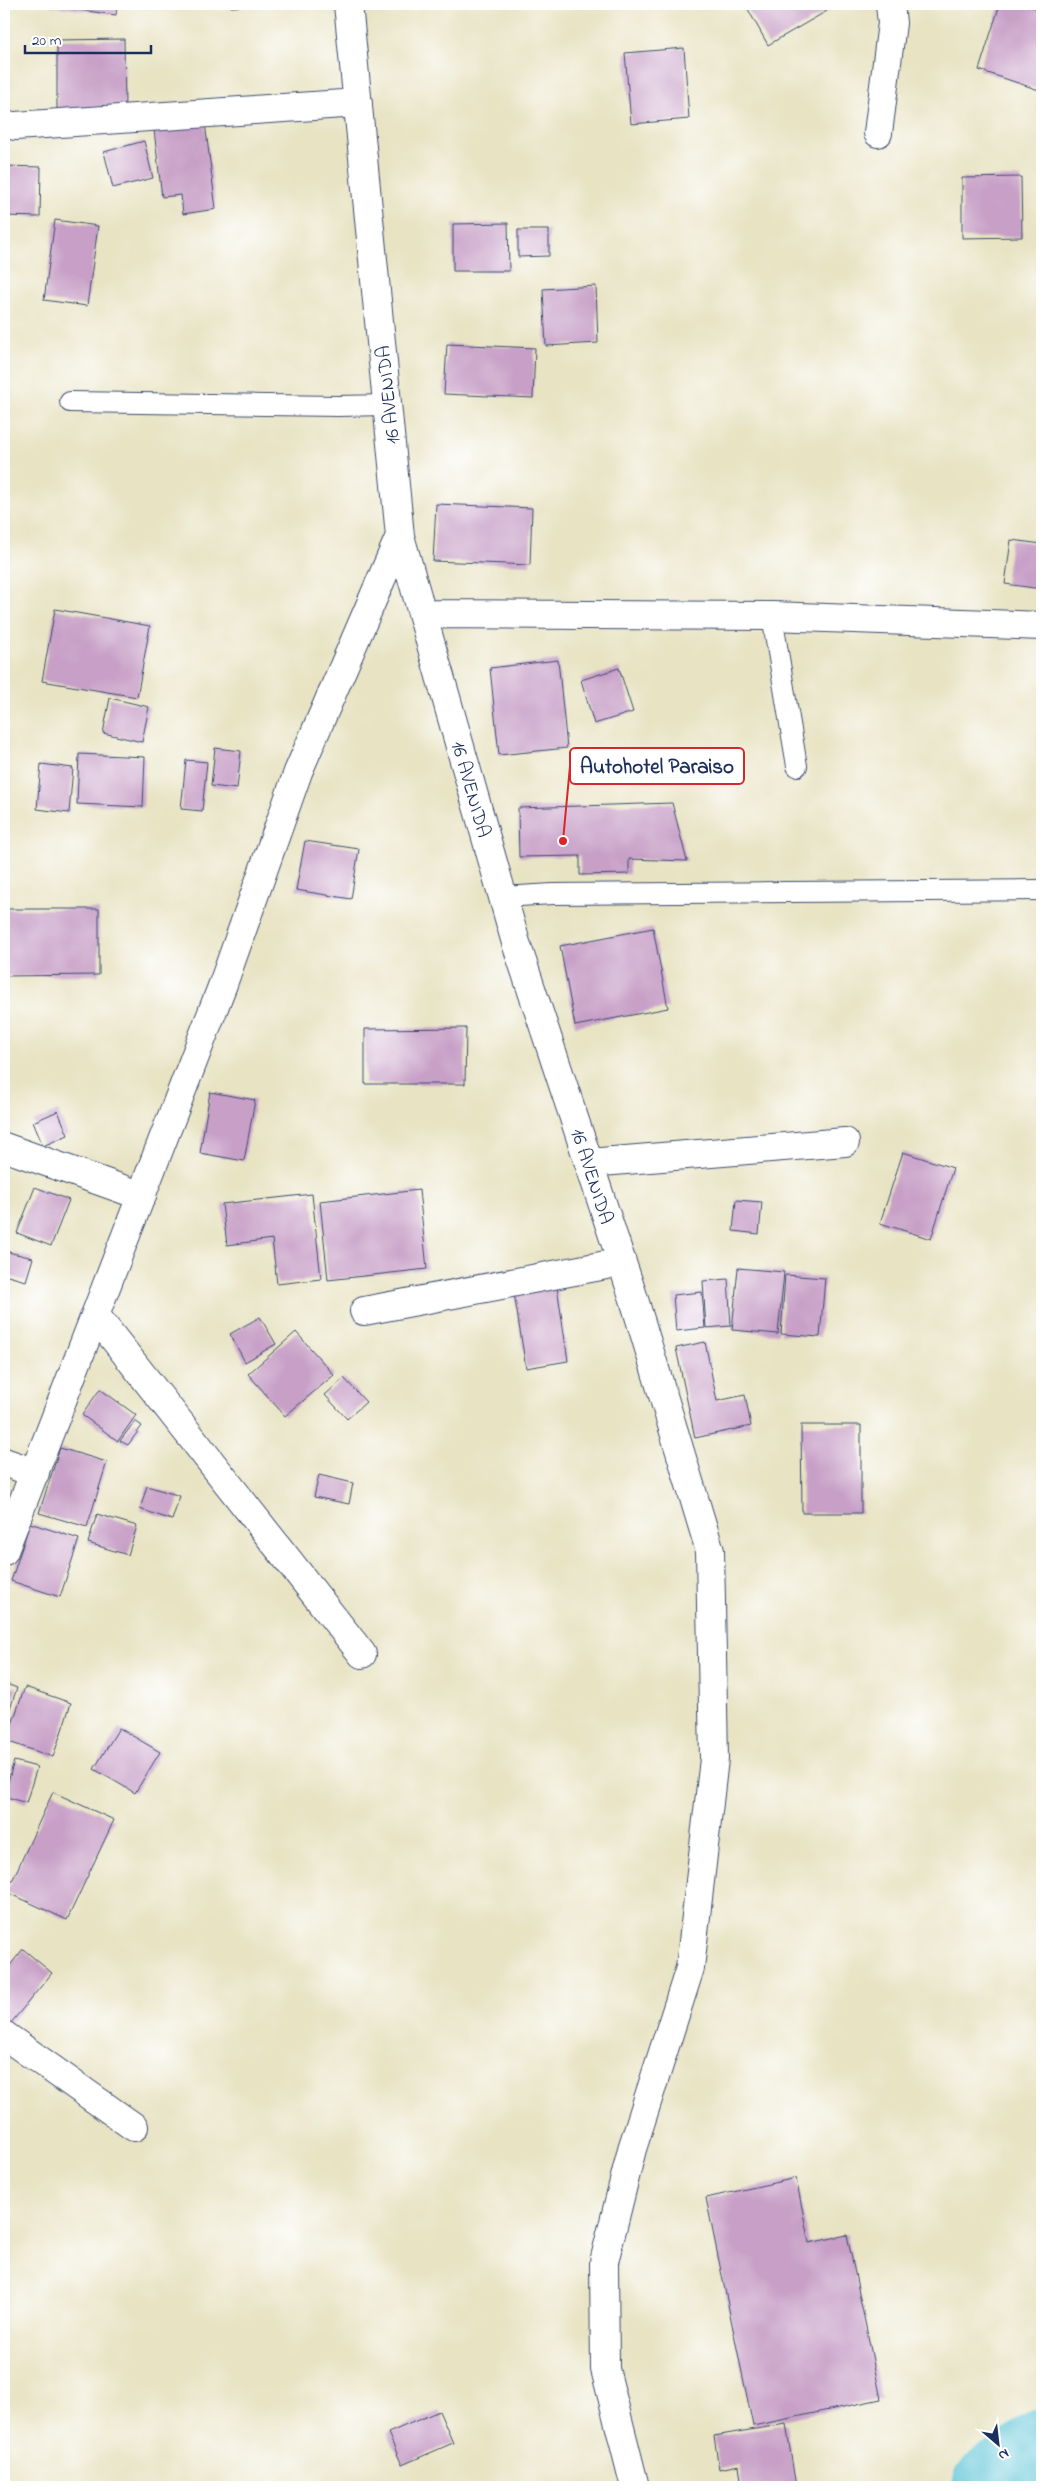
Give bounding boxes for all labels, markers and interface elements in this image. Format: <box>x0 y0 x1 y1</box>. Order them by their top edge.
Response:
scale bar <box>25 22 151 54</box>
text: 20 m <box>32 30 62 52</box>
street label: 16 AVENIDA <box>370 344 409 446</box>
street label: 16 AVENIDA <box>442 738 497 841</box>
callout: Autohotel Paraiso <box>570 748 744 784</box>
text: Autohotel Paraiso <box>580 753 734 783</box>
street label: 16 AVENIDA <box>562 1125 620 1228</box>
north arrow <box>974 2418 1024 2468</box>
text: N <box>994 2443 1013 2466</box>

